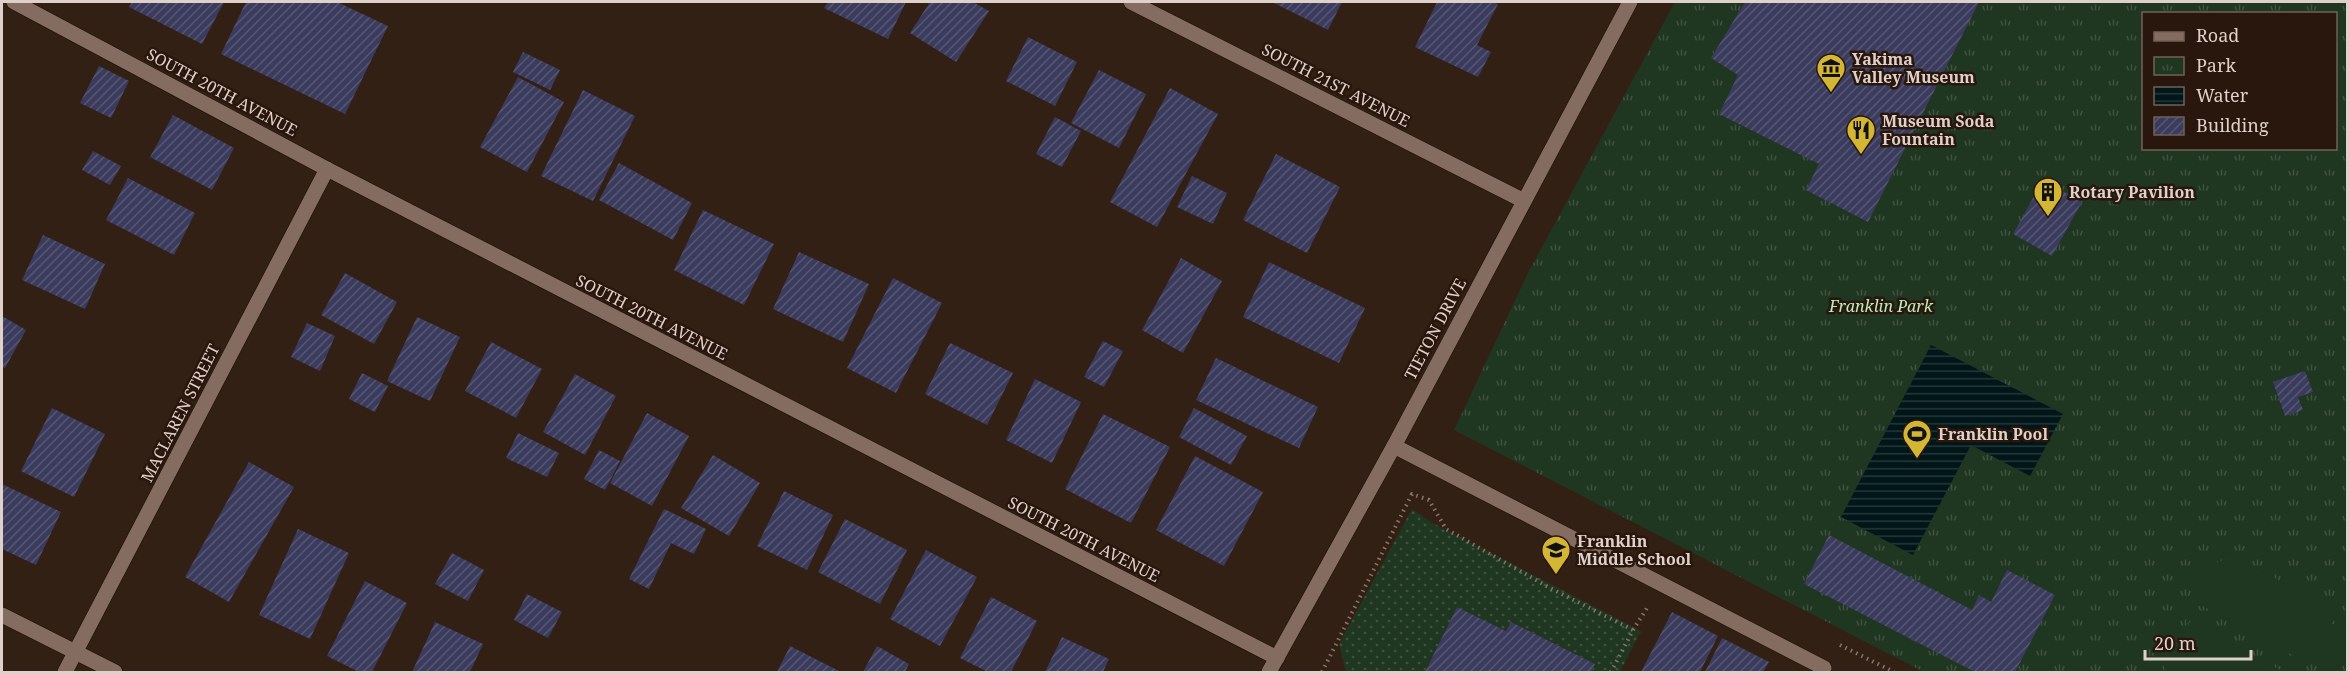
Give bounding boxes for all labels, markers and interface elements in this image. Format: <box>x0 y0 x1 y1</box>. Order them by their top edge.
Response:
legend <box>2142 12 2337 150</box>
text: Road <box>2196 23 2239 47</box>
street label: SOUTH 21ST AVENUE <box>1258 38 1414 132</box>
street label: SOUTH 20TH AVENUE <box>143 43 301 141</box>
place label: Yakima Valley Museum <box>1852 48 1975 88</box>
museum icon: Yakima Valley Museum <box>1815 52 1847 94</box>
text: Park <box>2196 53 2236 77</box>
text: Water <box>2196 83 2249 107</box>
place label: Museum Soda Fountain <box>1882 110 1995 150</box>
text: Building <box>2196 113 2269 137</box>
restaurant icon: Museum Soda Fountain <box>1845 114 1877 156</box>
building icon: Rotary Pavilion <box>2032 176 2064 218</box>
place label: Rotary Pavilion <box>2069 181 2195 203</box>
street label: SOUTH 20TH AVENUE <box>572 269 732 365</box>
street label: TIETON DRIVE <box>1399 274 1471 384</box>
park label: Franklin Park <box>1828 295 1934 317</box>
street label: MACLAREN STREET <box>136 340 224 486</box>
sports icon: Franklin Pool <box>1901 418 1933 460</box>
place label: Franklin Pool <box>1938 423 2048 445</box>
street label: SOUTH 20TH AVENUE <box>1004 491 1164 587</box>
place label: Franklin Middle School <box>1577 530 1692 570</box>
school or university icon: Franklin Middle School <box>1540 534 1572 576</box>
scale bar <box>2145 623 2252 661</box>
text: 20 m <box>2154 631 2196 655</box>

